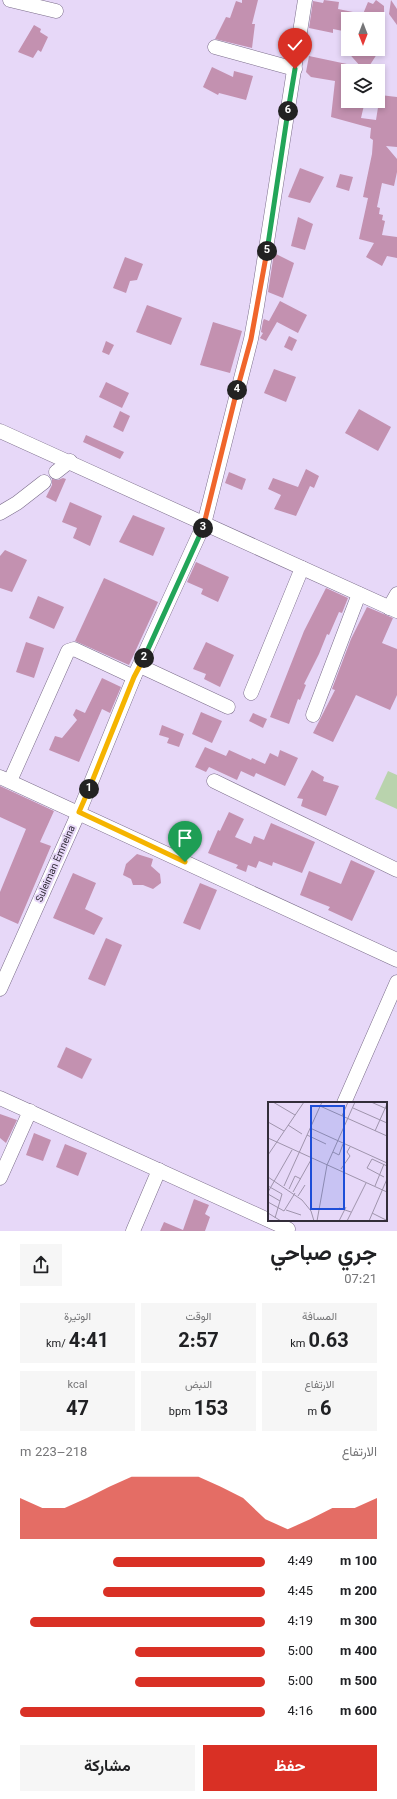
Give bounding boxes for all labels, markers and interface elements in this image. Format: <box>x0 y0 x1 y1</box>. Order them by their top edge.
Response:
north arrow <box>341 12 385 56</box>
map controls <box>341 12 385 108</box>
pin <box>278 28 312 69</box>
icon: check <box>284 34 306 56</box>
button: layers <box>341 64 385 108</box>
pin: 6 <box>278 101 298 121</box>
text: 6 <box>285 102 291 119</box>
pin: 5 <box>257 241 277 261</box>
text: 5 <box>264 242 270 259</box>
pin: 4 <box>227 380 247 400</box>
text: 4 <box>234 381 240 398</box>
pin: 3 <box>193 518 213 538</box>
text: 3 <box>200 519 206 536</box>
pin: 2 <box>134 648 154 668</box>
text: 2 <box>141 649 147 666</box>
pin: 1 <box>79 779 99 799</box>
text: 1 <box>86 780 92 797</box>
pin <box>168 821 202 862</box>
street label: Suleiman Emneina <box>32 823 80 905</box>
icon: arrive <box>174 827 196 849</box>
inset map <box>268 1102 387 1221</box>
text: جري صباحي <box>270 1237 377 1272</box>
button: share <box>20 1244 62 1286</box>
text: 07:21 <box>344 1270 377 1290</box>
text: الوتيرة <box>64 1309 91 1326</box>
text: الوقت <box>186 1309 211 1326</box>
text: المسافة <box>302 1309 337 1326</box>
text: 4:41 <box>69 1326 109 1358</box>
text: 2:57 <box>178 1326 219 1358</box>
text: 0.63 <box>308 1326 349 1358</box>
text: /km <box>46 1336 69 1353</box>
text: km <box>290 1336 308 1353</box>
text: kcal <box>68 1377 87 1394</box>
text: النبض <box>185 1377 212 1394</box>
text: الارتفاع <box>305 1377 334 1394</box>
text: 47 <box>66 1394 89 1426</box>
text: 153 <box>194 1394 228 1426</box>
text: 6 <box>320 1394 332 1426</box>
text: bpm <box>169 1404 194 1421</box>
text: m <box>307 1404 320 1421</box>
text: 218–223 m <box>20 1443 87 1463</box>
text: الارتفاع <box>342 1443 377 1463</box>
text: 4:49 <box>288 1552 313 1572</box>
text: 100 m <box>340 1552 377 1572</box>
text: 4:45 <box>288 1582 313 1602</box>
text: 200 m <box>340 1582 377 1602</box>
text: 4:19 <box>288 1612 313 1632</box>
text: 300 m <box>340 1612 377 1632</box>
text: 5:00 <box>288 1642 313 1662</box>
text: 400 m <box>340 1642 377 1662</box>
text: 5:00 <box>288 1672 313 1692</box>
text: 500 m <box>340 1672 377 1692</box>
text: 4:16 <box>288 1702 313 1722</box>
text: 600 m <box>340 1702 377 1722</box>
button: مشاركة <box>20 1745 195 1791</box>
button: حفظ <box>203 1745 377 1791</box>

